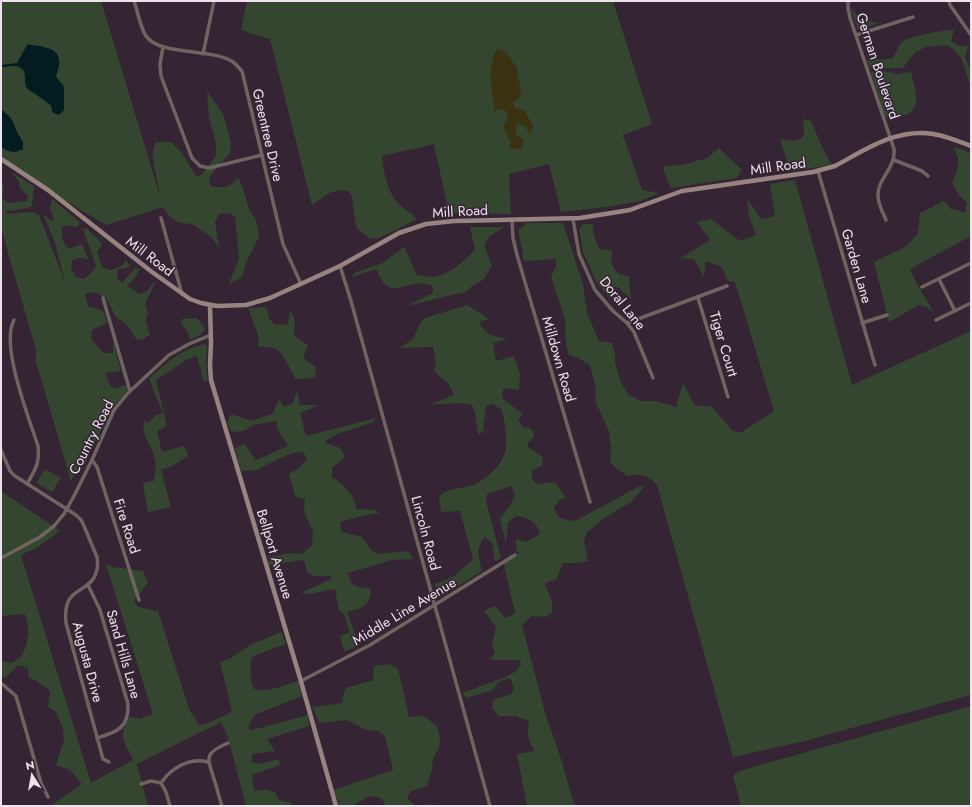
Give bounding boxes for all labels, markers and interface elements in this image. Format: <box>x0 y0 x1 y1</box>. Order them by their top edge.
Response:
street label: German Boulevard <box>851 10 905 122</box>
street label: Greentree Drive <box>248 87 288 183</box>
street label: Mill Road <box>749 152 807 180</box>
street label: Mill Road <box>432 200 488 222</box>
street label: Garden Lane <box>837 226 877 306</box>
street label: Mill Road <box>122 231 178 281</box>
street label: Doral Lane <box>595 272 651 334</box>
street label: Tiger Court <box>705 309 744 380</box>
street label: Milldown Road <box>537 314 581 404</box>
street label: Country Road <box>64 396 118 478</box>
street label: Lincoln Road <box>406 493 446 573</box>
street label: Fire Road <box>109 496 145 556</box>
street label: Bellport Avenue <box>252 507 298 601</box>
street label: Middle Line Avenue <box>348 572 460 650</box>
street label: Sand Hills Lane <box>102 607 146 701</box>
street label: Augusta Drive <box>68 619 108 705</box>
north arrow <box>12 755 52 795</box>
text: N <box>24 756 36 774</box>

